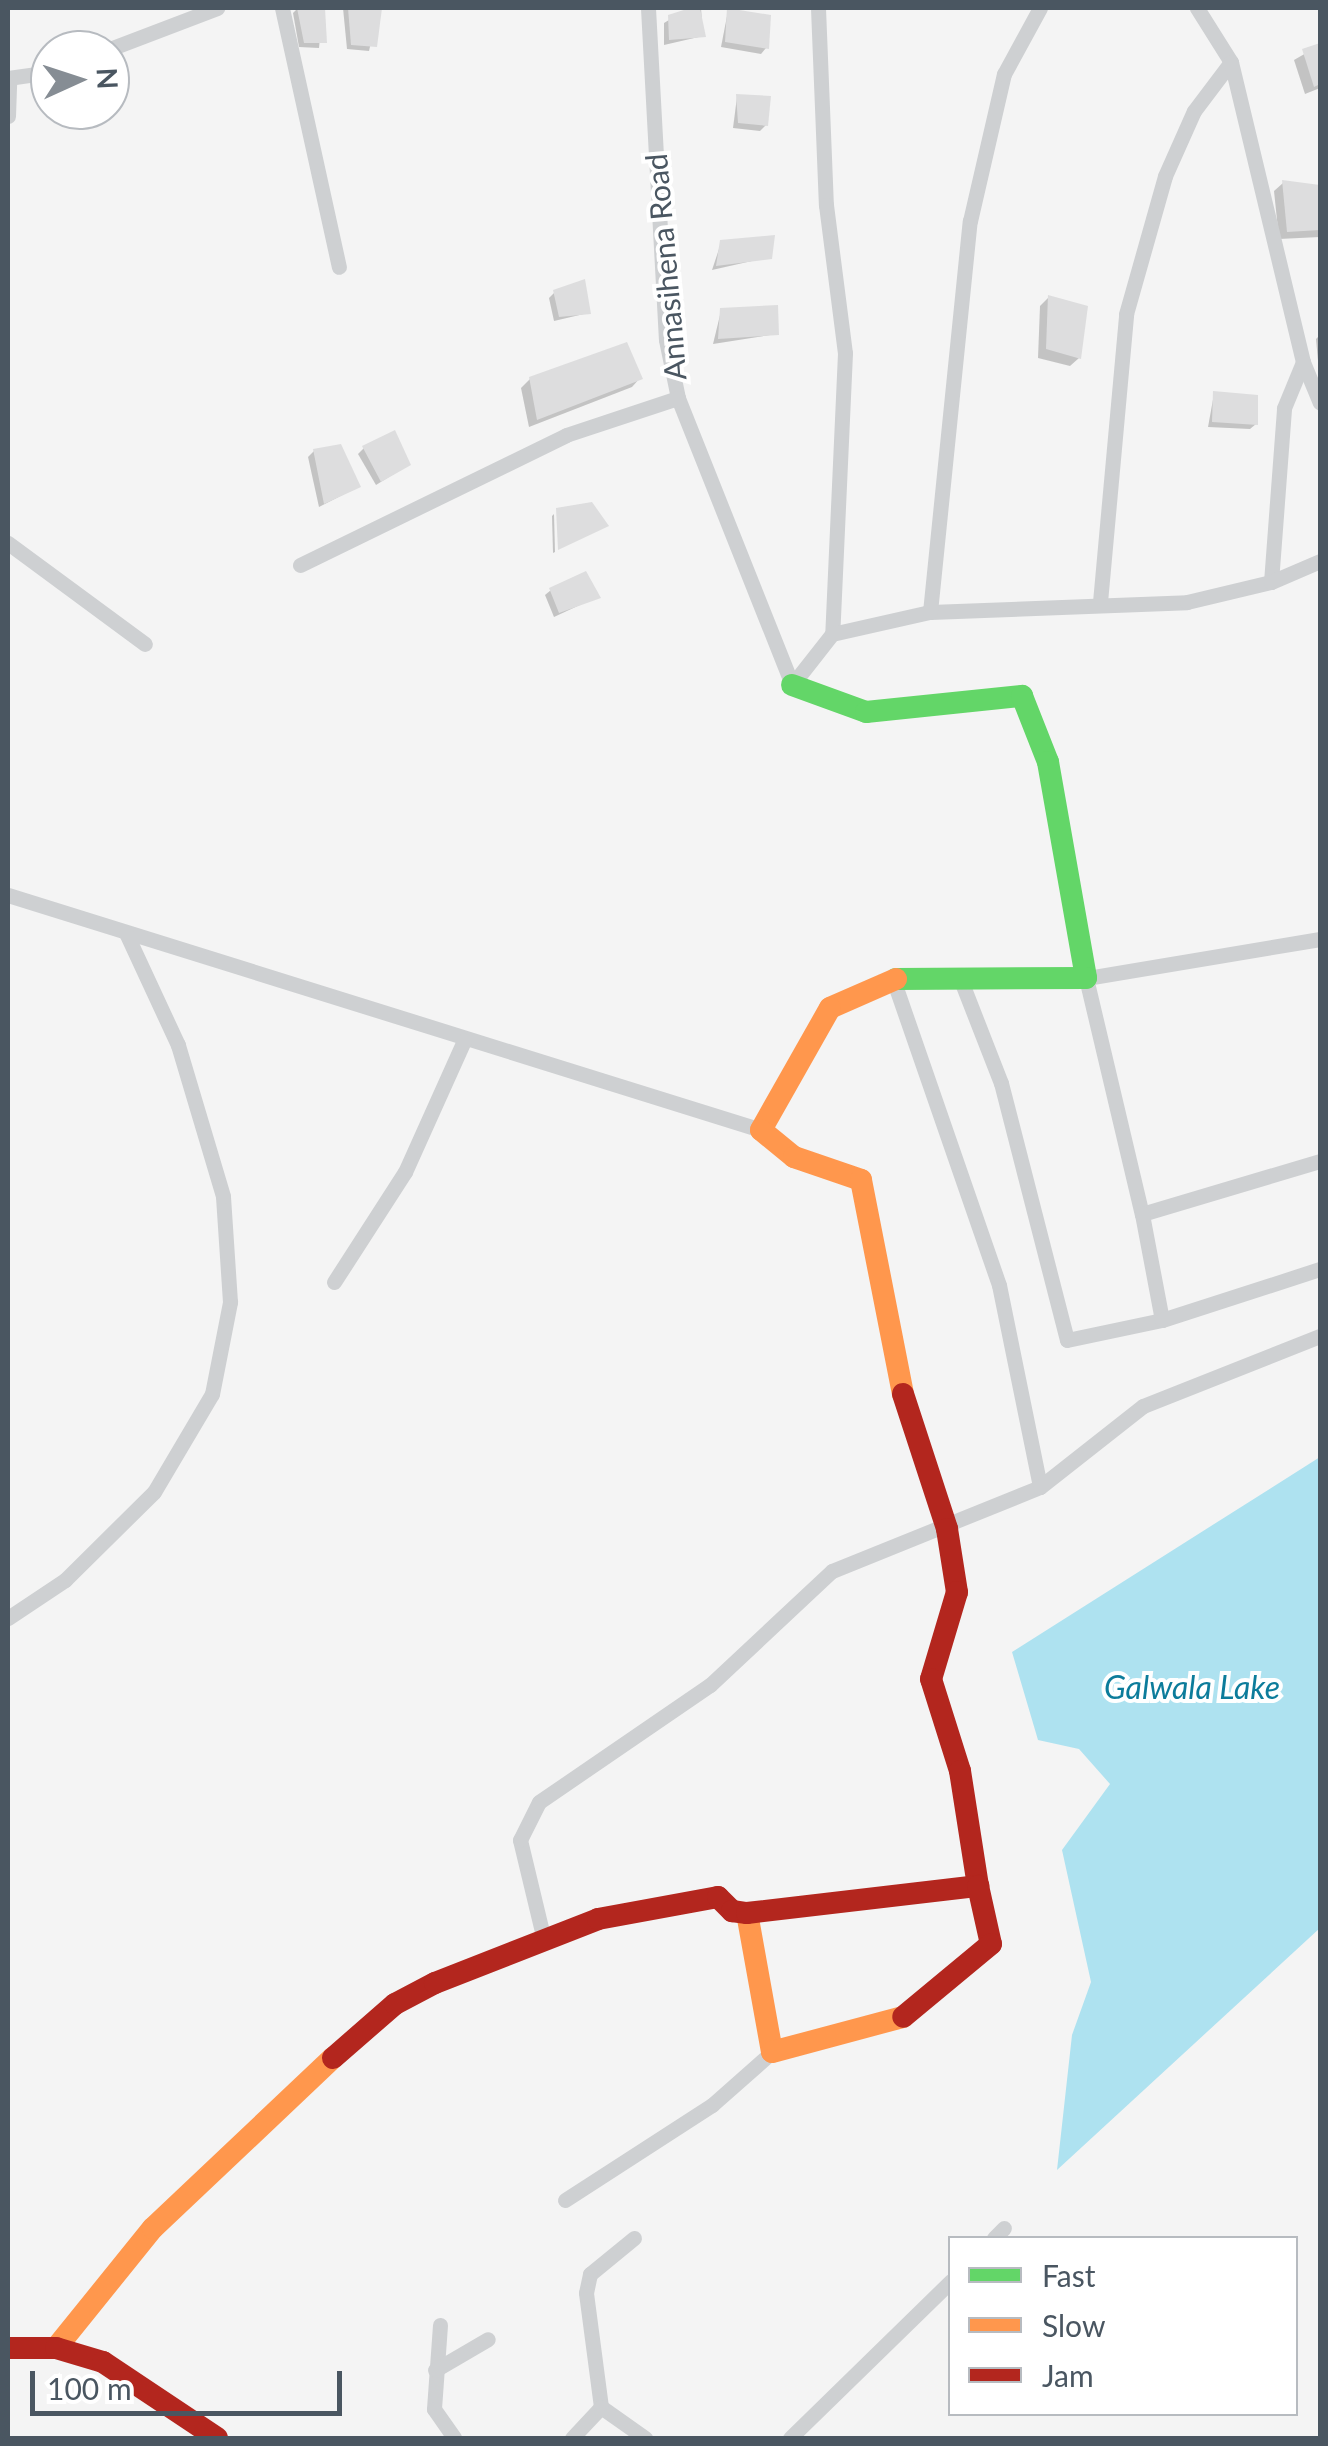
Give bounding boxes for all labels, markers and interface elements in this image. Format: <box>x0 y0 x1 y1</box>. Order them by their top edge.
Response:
north arrow <box>30 30 130 130</box>
text: N <box>90 67 126 90</box>
street label: Annasihena Road <box>637 152 693 382</box>
water label: Galwala Lake <box>1104 1668 1280 1706</box>
legend <box>948 2236 1298 2416</box>
text: Fast <box>1042 2257 1096 2293</box>
text: Slow <box>1042 2307 1105 2343</box>
scale bar <box>35 2351 348 2413</box>
text: Jam <box>1042 2357 1094 2393</box>
text: 100 m <box>47 2370 132 2406</box>

